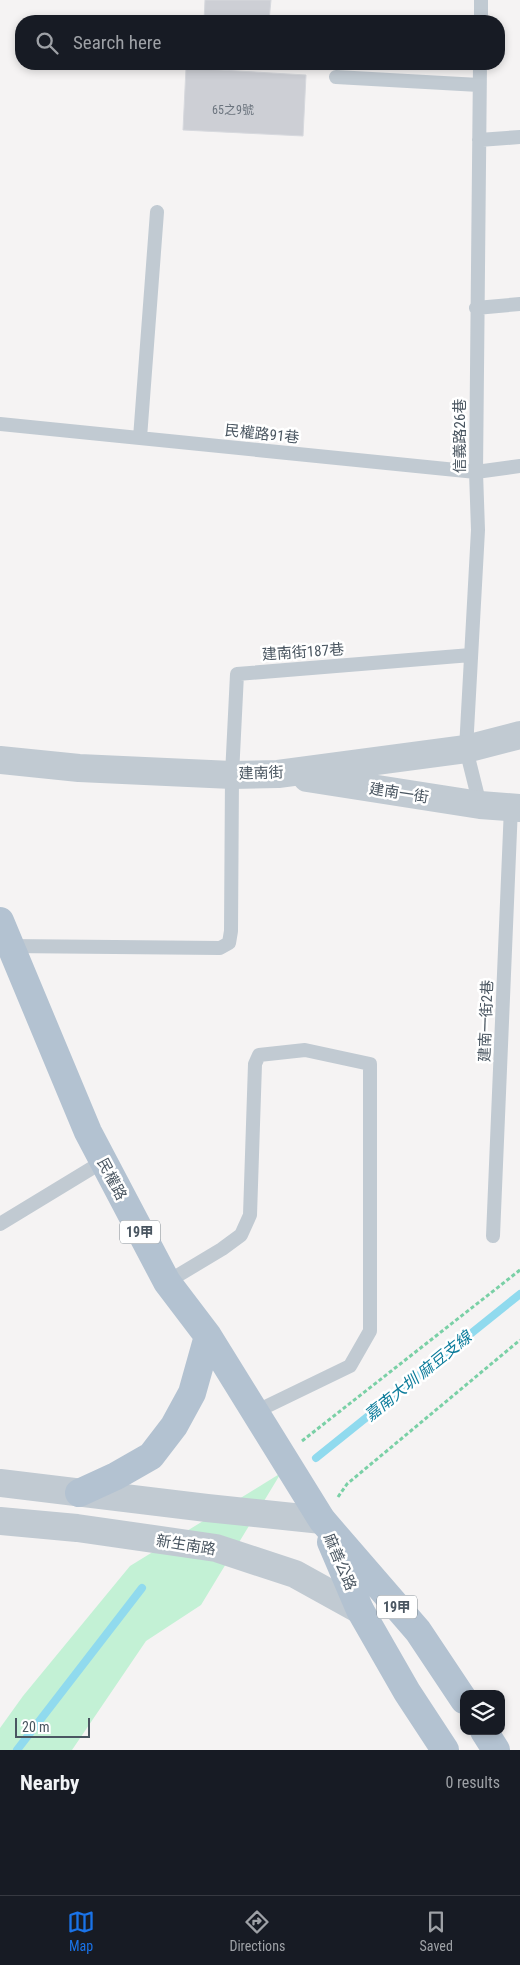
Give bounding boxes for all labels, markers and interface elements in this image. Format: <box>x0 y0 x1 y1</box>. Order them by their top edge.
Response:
search box <box>15 15 505 70</box>
icon: search <box>33 29 61 57</box>
text: Search here <box>73 31 161 54</box>
house number: 65之9號 <box>212 103 254 117</box>
street label: 信義路26巷 <box>451 399 469 473</box>
street label: 民權路91巷 <box>224 421 300 447</box>
street label: 建南街187巷 <box>261 640 345 664</box>
street label: 建南街 <box>238 763 284 783</box>
street label: 建南一街 <box>368 779 430 807</box>
street label: 建南一街2巷 <box>476 980 496 1062</box>
street label: 民權路 <box>93 1155 131 1203</box>
road number: 19甲 <box>120 1220 160 1244</box>
water label: 嘉南大圳 麻豆支線 <box>361 1326 477 1425</box>
street label: 新生南路 <box>155 1531 217 1559</box>
street label: 麻善公路 <box>320 1531 360 1593</box>
road number: 19甲 <box>377 1595 417 1618</box>
map controls <box>460 1690 505 1735</box>
button: layers <box>460 1690 505 1735</box>
scale bar <box>15 1715 90 1738</box>
text: 20 m <box>22 1719 50 1735</box>
text: Nearby <box>20 1771 79 1795</box>
text: 0 results <box>445 1773 500 1792</box>
tab: Map <box>67 1908 95 1954</box>
tab: Directions <box>229 1908 285 1954</box>
tab: Saved <box>420 1908 453 1954</box>

